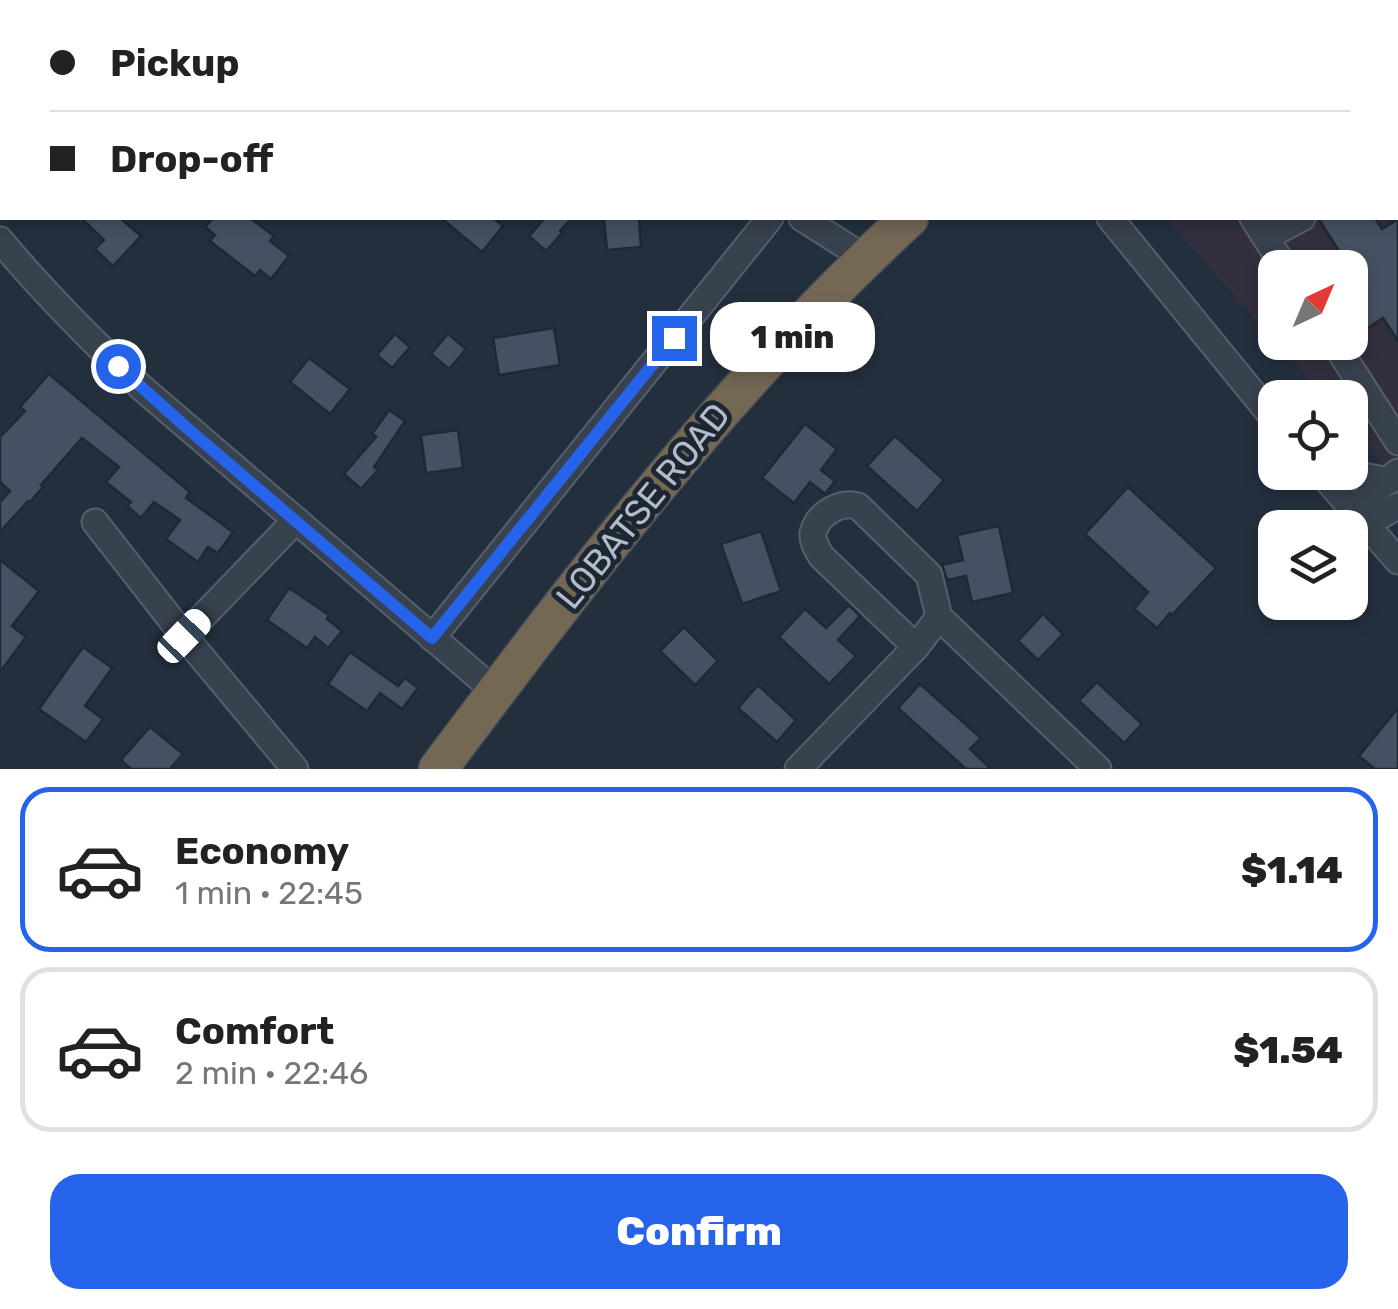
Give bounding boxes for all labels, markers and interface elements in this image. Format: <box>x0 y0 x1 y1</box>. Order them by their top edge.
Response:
text: Pickup <box>110 40 239 86</box>
text: Drop-off <box>110 136 273 182</box>
north arrow <box>1258 250 1368 360</box>
map controls <box>1258 250 1368 620</box>
callout: 1 min <box>709 303 874 373</box>
route end <box>652 316 697 361</box>
text: 1 min <box>751 318 834 356</box>
route start <box>96 344 141 389</box>
button: locate <box>1258 380 1368 490</box>
street label: LOBATSE ROAD <box>547 395 739 617</box>
button: layers <box>1258 510 1368 620</box>
car <box>152 604 216 668</box>
icon: car <box>55 825 145 915</box>
text: Economy <box>175 828 349 874</box>
text: $1.14 <box>1241 847 1343 893</box>
text: 1 min · 22:45 <box>175 874 363 912</box>
icon: car <box>55 1005 145 1095</box>
text: Comfort <box>175 1008 334 1054</box>
text: $1.54 <box>1233 1027 1343 1073</box>
text: 2 min · 22:46 <box>175 1054 368 1092</box>
button: Confirm <box>50 1174 1348 1289</box>

